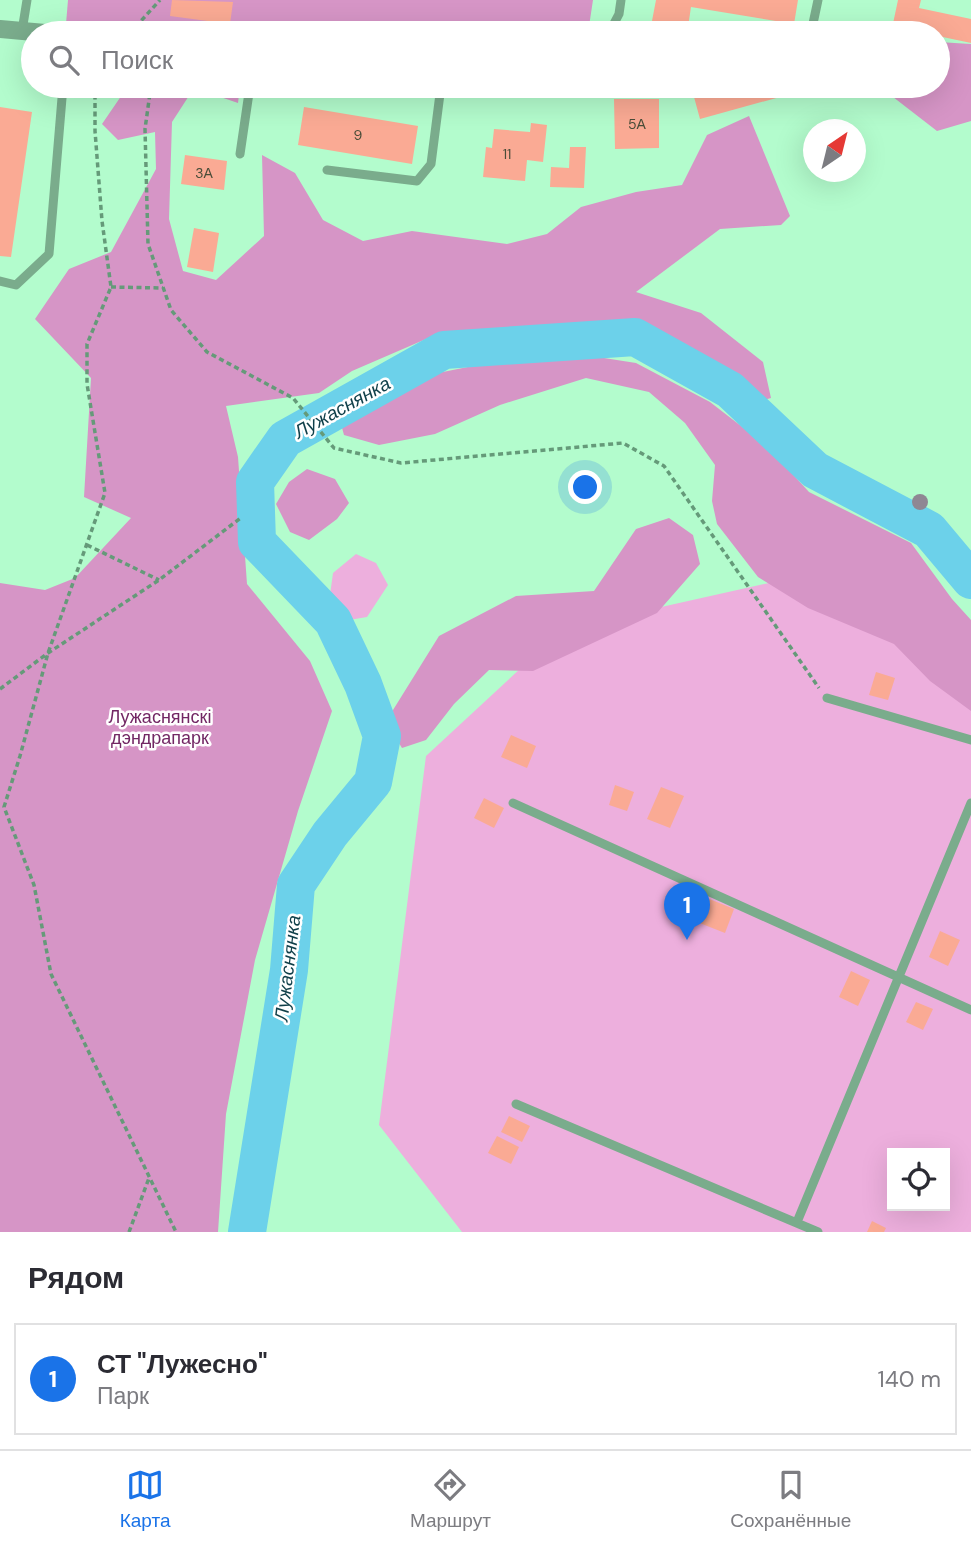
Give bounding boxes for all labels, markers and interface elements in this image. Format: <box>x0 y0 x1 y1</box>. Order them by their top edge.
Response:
search box <box>21 21 950 98</box>
icon: search <box>45 41 83 79</box>
text: Поиск <box>101 43 173 77</box>
house number: 5А <box>628 115 647 133</box>
north arrow <box>803 119 866 182</box>
house number: 9 <box>354 126 363 144</box>
house number: 11 <box>503 145 511 163</box>
house number: 3А <box>195 164 213 182</box>
water label: Лужаснянка <box>288 371 395 445</box>
your location <box>568 470 602 504</box>
park label: Лужаснянскі дэндрапарк <box>109 705 211 750</box>
pin: 1 <box>664 882 710 940</box>
water label: Лужаснянка <box>268 914 306 1024</box>
map controls <box>887 1148 950 1211</box>
button: locate <box>887 1148 950 1211</box>
text: Рядом <box>28 1258 124 1297</box>
text: СТ "Лужесно" <box>97 1347 267 1381</box>
text: 1 <box>49 1364 57 1394</box>
text: 140 m <box>878 1364 941 1394</box>
text: Парк <box>97 1381 149 1411</box>
tab: Карта <box>120 1466 171 1533</box>
tab: Маршрут <box>410 1466 491 1533</box>
tab: Сохранённые <box>730 1466 851 1533</box>

